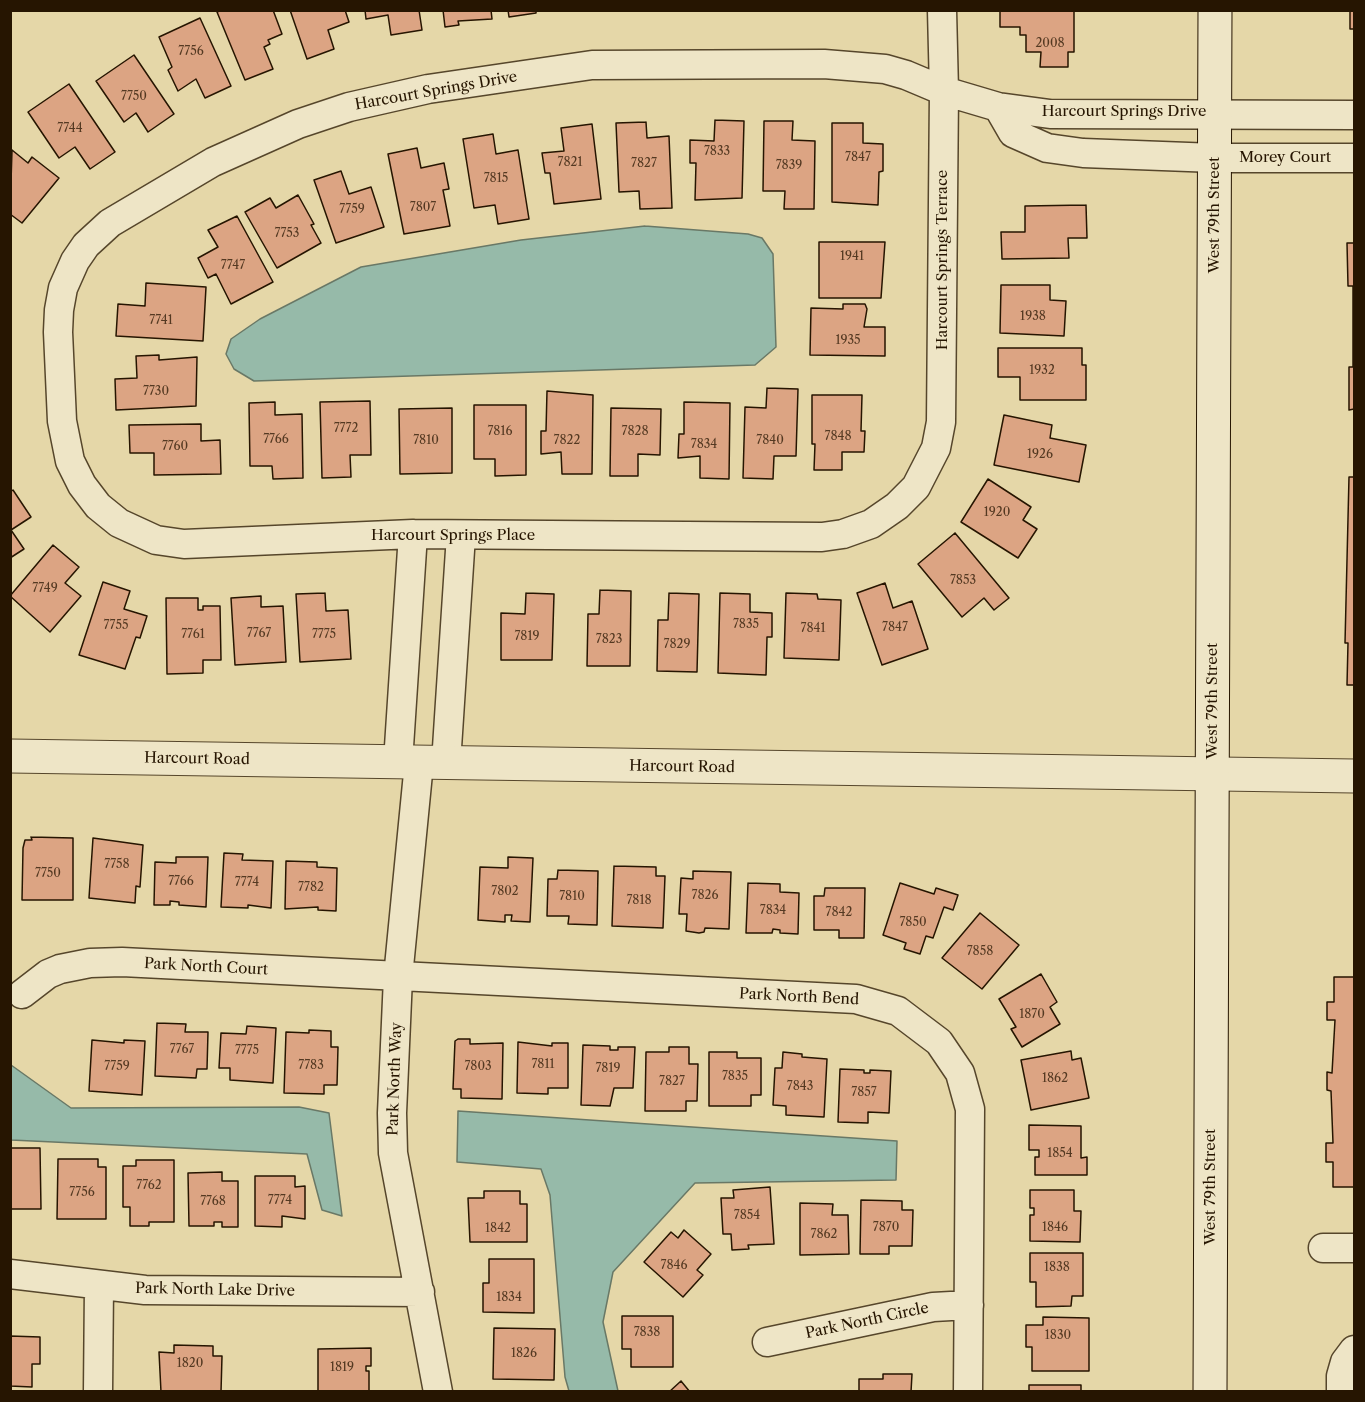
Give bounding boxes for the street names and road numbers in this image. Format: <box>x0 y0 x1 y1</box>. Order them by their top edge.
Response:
street label: Harcourt Springs Drive <box>353 68 519 114</box>
street label: Harcourt Springs Drive <box>1042 103 1206 121</box>
street label: Morey Court <box>1239 149 1331 167</box>
street label: West 79th Street <box>1206 157 1224 273</box>
street label: Harcourt Springs Terrace <box>934 170 952 350</box>
street label: Harcourt Springs Place <box>371 527 535 545</box>
street label: West 79th Street <box>1204 643 1222 759</box>
street label: Harcourt Road <box>144 749 250 769</box>
street label: Harcourt Road <box>629 757 735 777</box>
street label: Park North Court <box>143 955 269 979</box>
street label: Park North Bend <box>739 985 859 1009</box>
street label: Park North Way <box>384 1022 406 1136</box>
street label: West 79th Street <box>1202 1129 1220 1245</box>
street label: Park North Lake Drive <box>135 1280 295 1300</box>
street label: Park North Circle <box>804 1299 930 1343</box>

